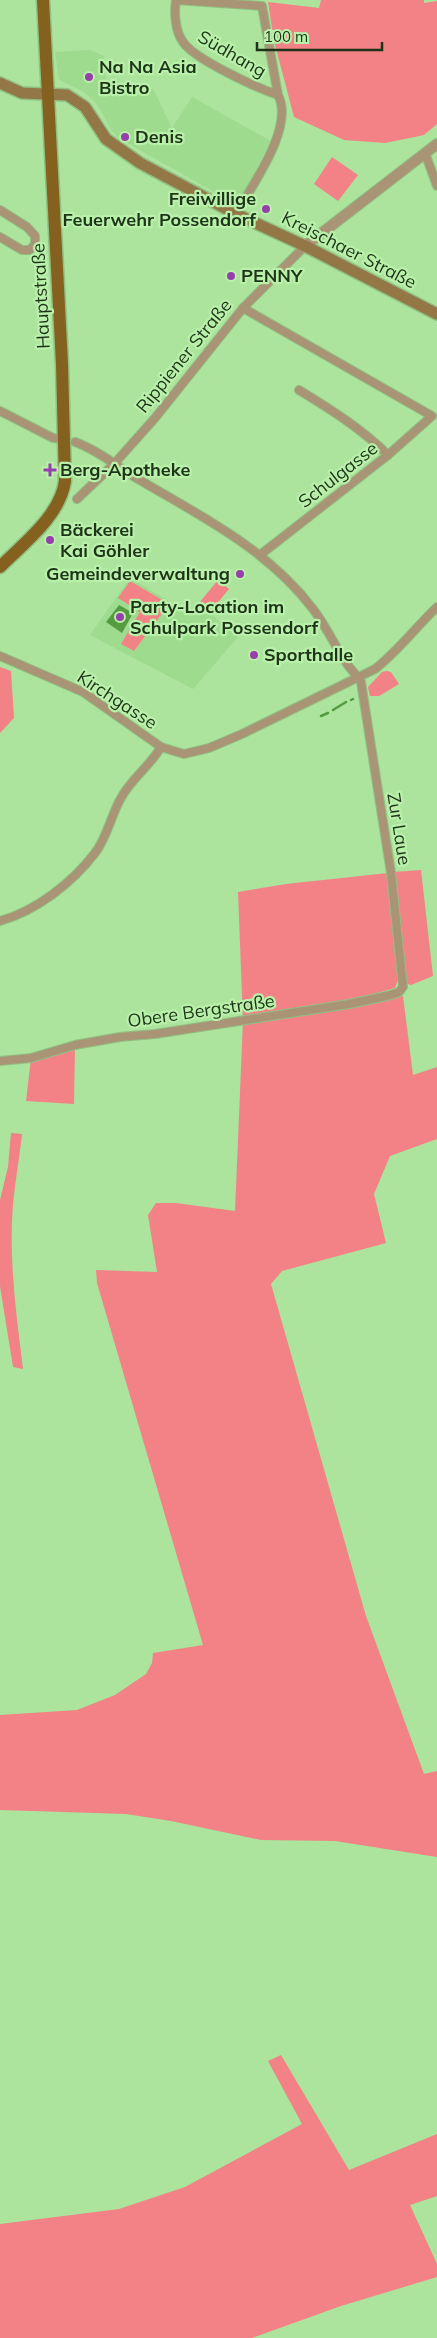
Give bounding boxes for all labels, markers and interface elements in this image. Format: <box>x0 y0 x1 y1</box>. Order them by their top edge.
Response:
scale bar <box>257 20 382 52</box>
street label: Südhang <box>194 25 271 82</box>
text: 100 m <box>264 27 308 46</box>
place label: Na Na Asia Bistro <box>99 55 197 99</box>
marker: Na Na Asia Bistro <box>83 71 95 83</box>
place label: Denis <box>135 125 183 148</box>
marker: Denis <box>119 131 131 143</box>
place label: Freiwillige Feuerwehr Possendorf <box>63 187 256 231</box>
marker: Freiwillige Feuerwehr Possendorf <box>260 203 272 215</box>
street label: Kreischaer Straße <box>278 206 420 293</box>
street label: Hauptstraße <box>26 243 55 349</box>
place label: PENNY <box>241 264 303 287</box>
marker: PENNY <box>225 270 237 282</box>
street label: Rippiener Straße <box>131 294 237 417</box>
street label: Schulgasse <box>293 436 382 513</box>
place label: Berg-Apotheke <box>60 458 190 481</box>
marker: Berg-Apotheke <box>44 464 56 476</box>
place label: Bäckerei Kai Göhler <box>60 518 150 562</box>
marker: Bäckerei Kai Göhler <box>44 534 56 546</box>
place label: Gemeindeverwaltung <box>46 562 230 585</box>
marker: Gemeindeverwaltung <box>234 568 246 580</box>
place label: Party-Location im Schulpark Possendorf <box>130 595 319 639</box>
marker: Party-Location im Schulpark Possendorf <box>114 611 126 623</box>
place label: Sporthalle <box>264 643 353 666</box>
marker: Sporthalle <box>248 649 260 661</box>
street label: Kirchgasse <box>73 665 162 734</box>
street label: Zur Laue <box>382 791 417 867</box>
street label: Obere Bergstraße <box>126 989 276 1032</box>

